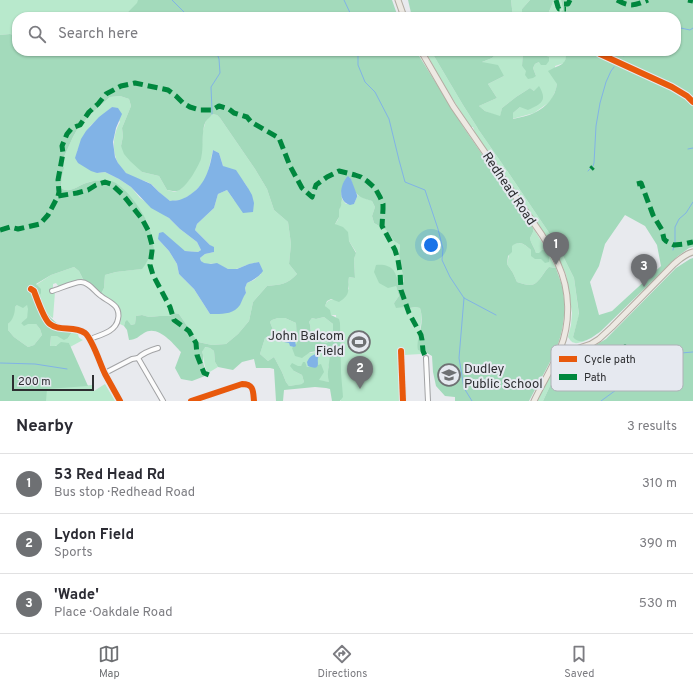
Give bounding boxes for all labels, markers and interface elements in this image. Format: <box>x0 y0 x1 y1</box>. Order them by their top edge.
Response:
search box <box>12 12 681 56</box>
icon: search <box>26 23 48 45</box>
text: Search here <box>58 25 138 44</box>
street label: Redhead Road <box>478 149 539 229</box>
pin: 1 <box>543 232 569 265</box>
your location <box>421 235 441 255</box>
pin: 3 <box>631 254 657 287</box>
place label: John Balcom Field <box>268 329 344 360</box>
sports icon: John Balcom Field <box>346 329 372 355</box>
legend <box>551 345 683 391</box>
text: Cycle path <box>584 353 636 367</box>
pin: 2 <box>347 356 373 389</box>
school or university icon: Dudley Public School <box>436 362 462 388</box>
place label: Dudley Public School <box>464 362 543 393</box>
text: Path <box>584 371 606 385</box>
scale bar <box>12 373 94 392</box>
text: 200 m <box>18 375 51 389</box>
text: Nearby <box>16 416 73 438</box>
text: 3 results <box>627 419 677 435</box>
text: 53 Red Head Rd <box>54 466 165 485</box>
text: 1 <box>26 476 32 492</box>
text: 310 m <box>642 476 677 492</box>
text: Bus stop · Redhead Road <box>54 485 195 501</box>
text: Lydon Field <box>54 526 134 545</box>
text: 2 <box>25 536 33 552</box>
text: 390 m <box>639 536 677 552</box>
text: Sports <box>54 545 93 561</box>
text: 'Wade' <box>54 586 99 605</box>
text: 3 <box>25 596 33 612</box>
text: 530 m <box>639 596 677 612</box>
text: Place · Oakdale Road <box>54 605 173 621</box>
tab: Map <box>98 643 120 681</box>
tab: Directions <box>317 643 367 681</box>
tab: Saved <box>564 643 595 681</box>

